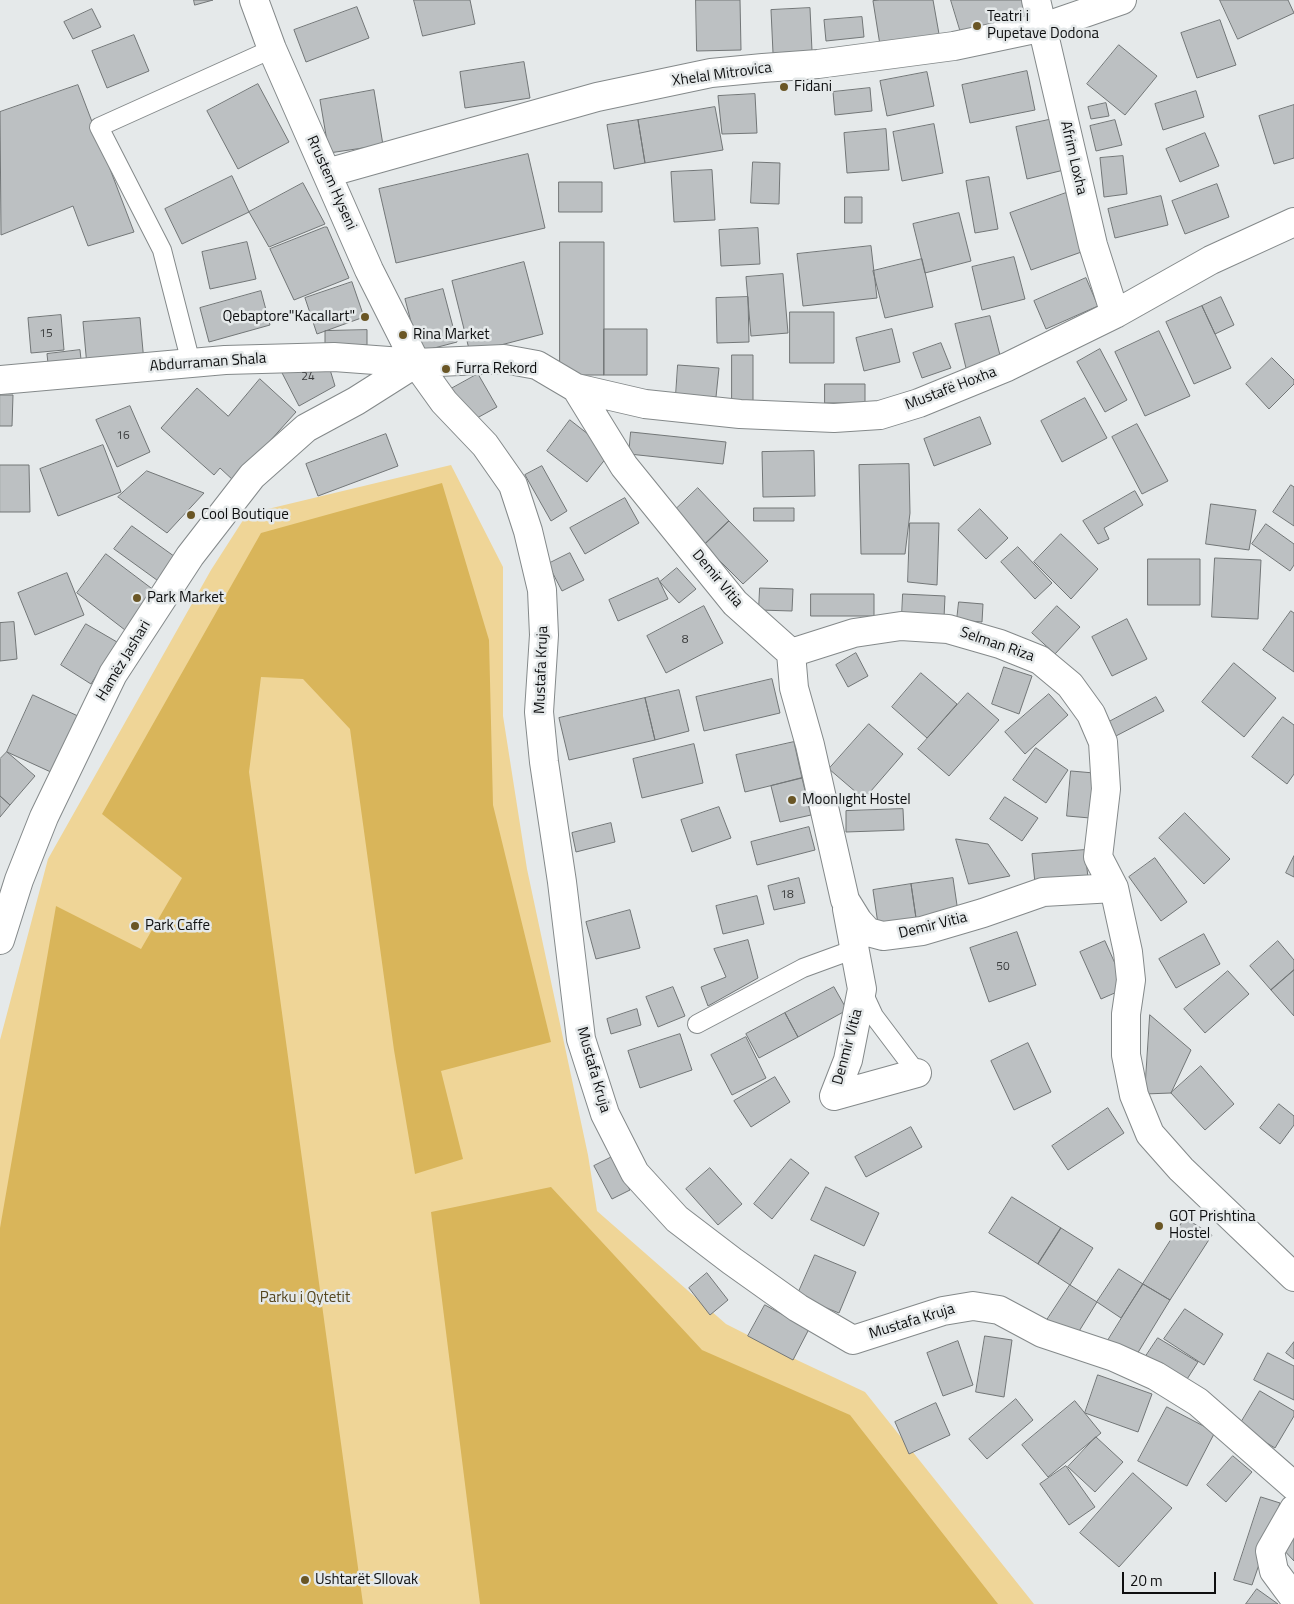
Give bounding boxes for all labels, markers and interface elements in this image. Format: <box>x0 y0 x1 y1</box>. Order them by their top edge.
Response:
place label: Teatri i Pupetave Dodona <box>987 8 1099 43</box>
marker: Teatri i Pupetave Dodona <box>971 20 983 32</box>
street label: Xhelal Mitrovica <box>671 59 773 91</box>
place label: Fidani <box>794 78 832 96</box>
marker: Fidani <box>778 81 790 93</box>
street label: Afrim Loxha <box>1056 119 1090 197</box>
street label: Rrustem Hyseni <box>302 133 360 233</box>
place label: Qebaptore"Kacallart" <box>222 308 355 326</box>
marker: Qebaptore"Kacallart" <box>359 311 371 323</box>
place label: Rina Market <box>413 326 489 344</box>
house number: 15 <box>39 327 53 341</box>
marker: Rina Market <box>397 329 409 341</box>
street label: Abdurraman Shala <box>149 350 267 376</box>
place label: Furra Rekord <box>456 360 537 378</box>
marker: Furra Rekord <box>440 363 452 375</box>
street label: Mustafë Hoxha <box>903 363 999 415</box>
house number: 24 <box>301 370 315 384</box>
house number: 16 <box>116 429 130 443</box>
place label: Cool Boutique <box>201 506 289 524</box>
marker: Cool Boutique <box>185 509 197 521</box>
street label: Demir Vitia <box>688 547 746 611</box>
place label: Park Market <box>147 589 224 607</box>
marker: Park Market <box>131 592 143 604</box>
street label: Hamëz Jashari <box>93 617 155 705</box>
street label: Selman Riza <box>957 624 1037 666</box>
street label: Mustafa Kruja <box>531 625 553 715</box>
house number: 8 <box>682 633 688 647</box>
place label: Moonlıght Hostel <box>802 791 911 809</box>
marker: Moonlıght Hostel <box>786 794 798 806</box>
house number: 18 <box>780 888 794 902</box>
street label: Demir Vitia <box>897 909 969 943</box>
place label: Park Caffe <box>145 917 210 935</box>
marker: Park Caffe <box>129 920 141 932</box>
house number: 50 <box>996 960 1010 974</box>
street label: Denmir Vitia <box>829 1007 867 1087</box>
street label: Mustafa Kruja <box>572 1025 614 1115</box>
place label: GOT Prishtina Hostel <box>1169 1208 1256 1243</box>
marker: GOT Prishtina Hostel <box>1153 1220 1165 1232</box>
park label: Parku i Qytetit <box>260 1289 350 1307</box>
street label: Mustafa Kruja <box>867 1300 957 1344</box>
scale bar <box>1124 1562 1218 1594</box>
text: 20 m <box>1130 1569 1163 1592</box>
place label: Ushtarët Sllovak <box>315 1571 418 1589</box>
marker: Ushtarët Sllovak <box>299 1574 311 1586</box>

